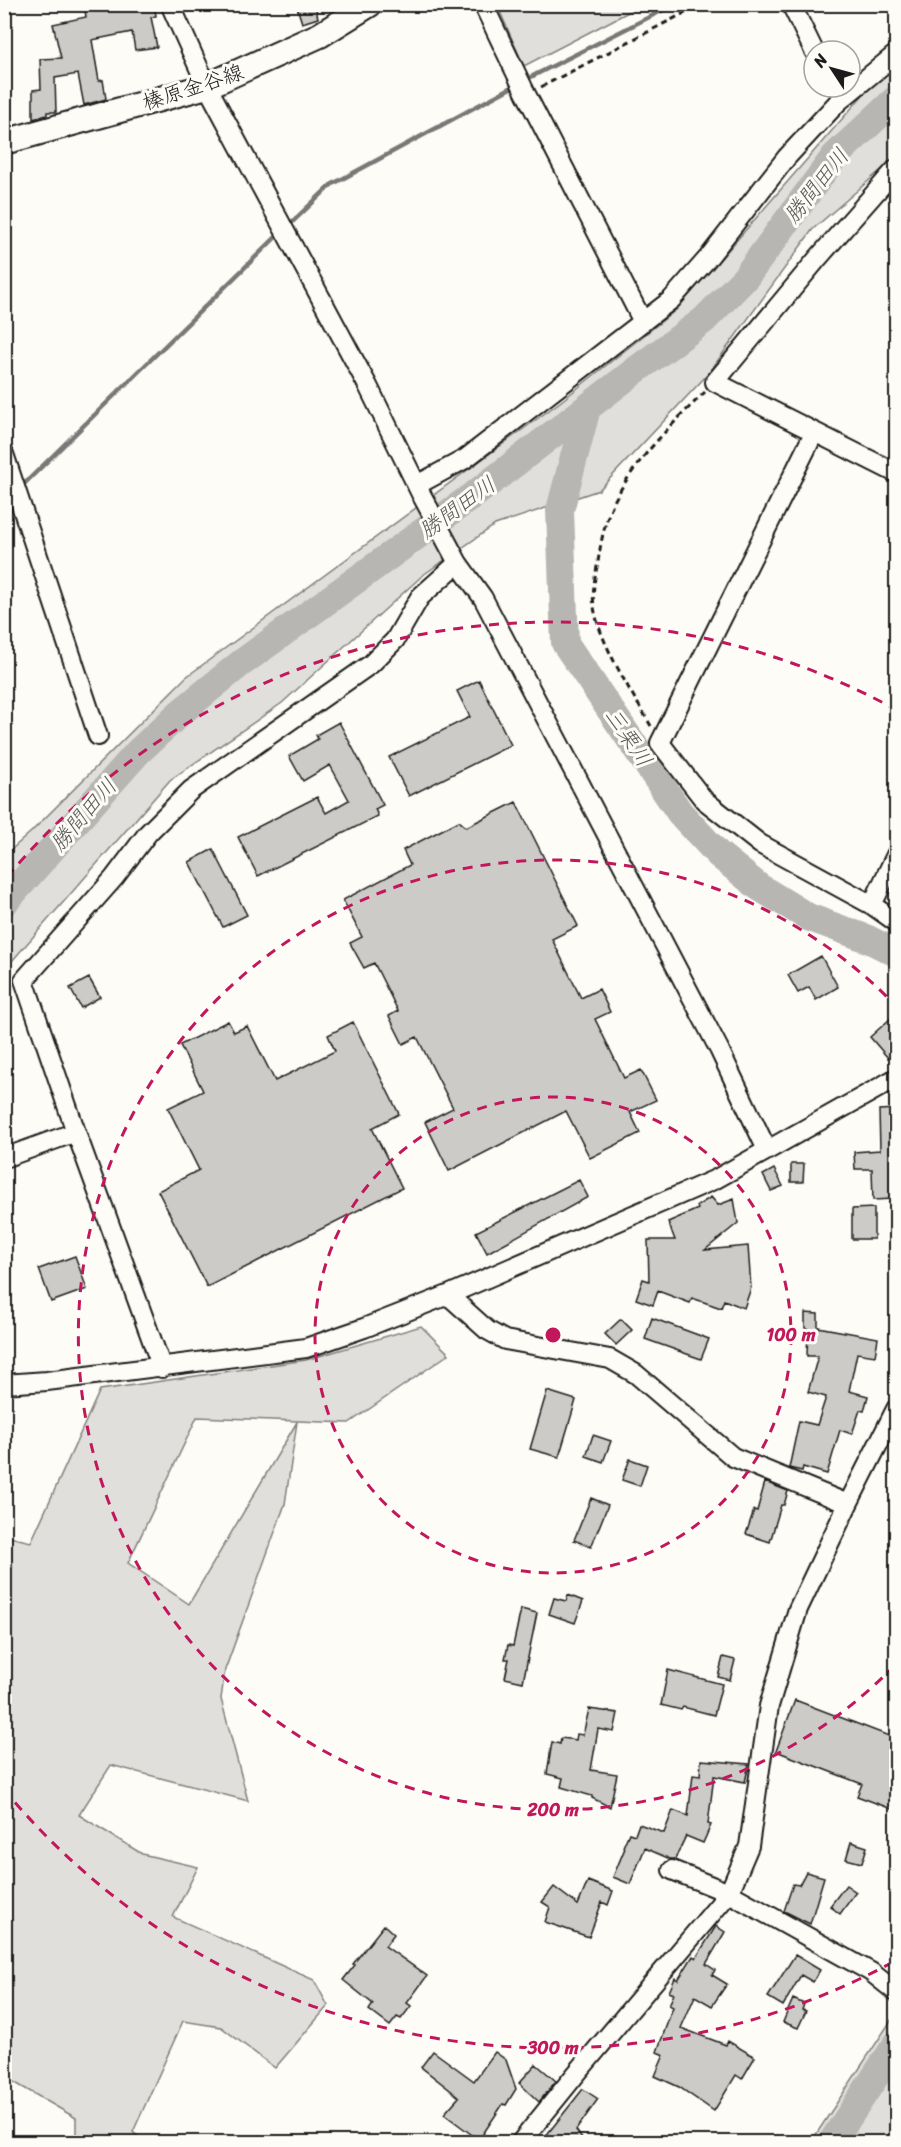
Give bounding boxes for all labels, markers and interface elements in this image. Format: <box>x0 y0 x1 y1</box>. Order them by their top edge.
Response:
north arrow <box>802 39 862 99</box>
text: N <box>805 47 836 74</box>
street label: 榛原金谷線 <box>137 53 249 121</box>
water label: 勝間田川 <box>774 139 859 232</box>
water label: 勝間田川 <box>410 466 504 549</box>
water label: 三栗川 <box>594 699 663 776</box>
water label: 勝間田川 <box>40 768 127 860</box>
text: 100 m <box>767 1319 816 1351</box>
centre of rings <box>543 1325 563 1345</box>
text: 200 m <box>526 1794 579 1826</box>
text: 300 m <box>526 2032 579 2064</box>

